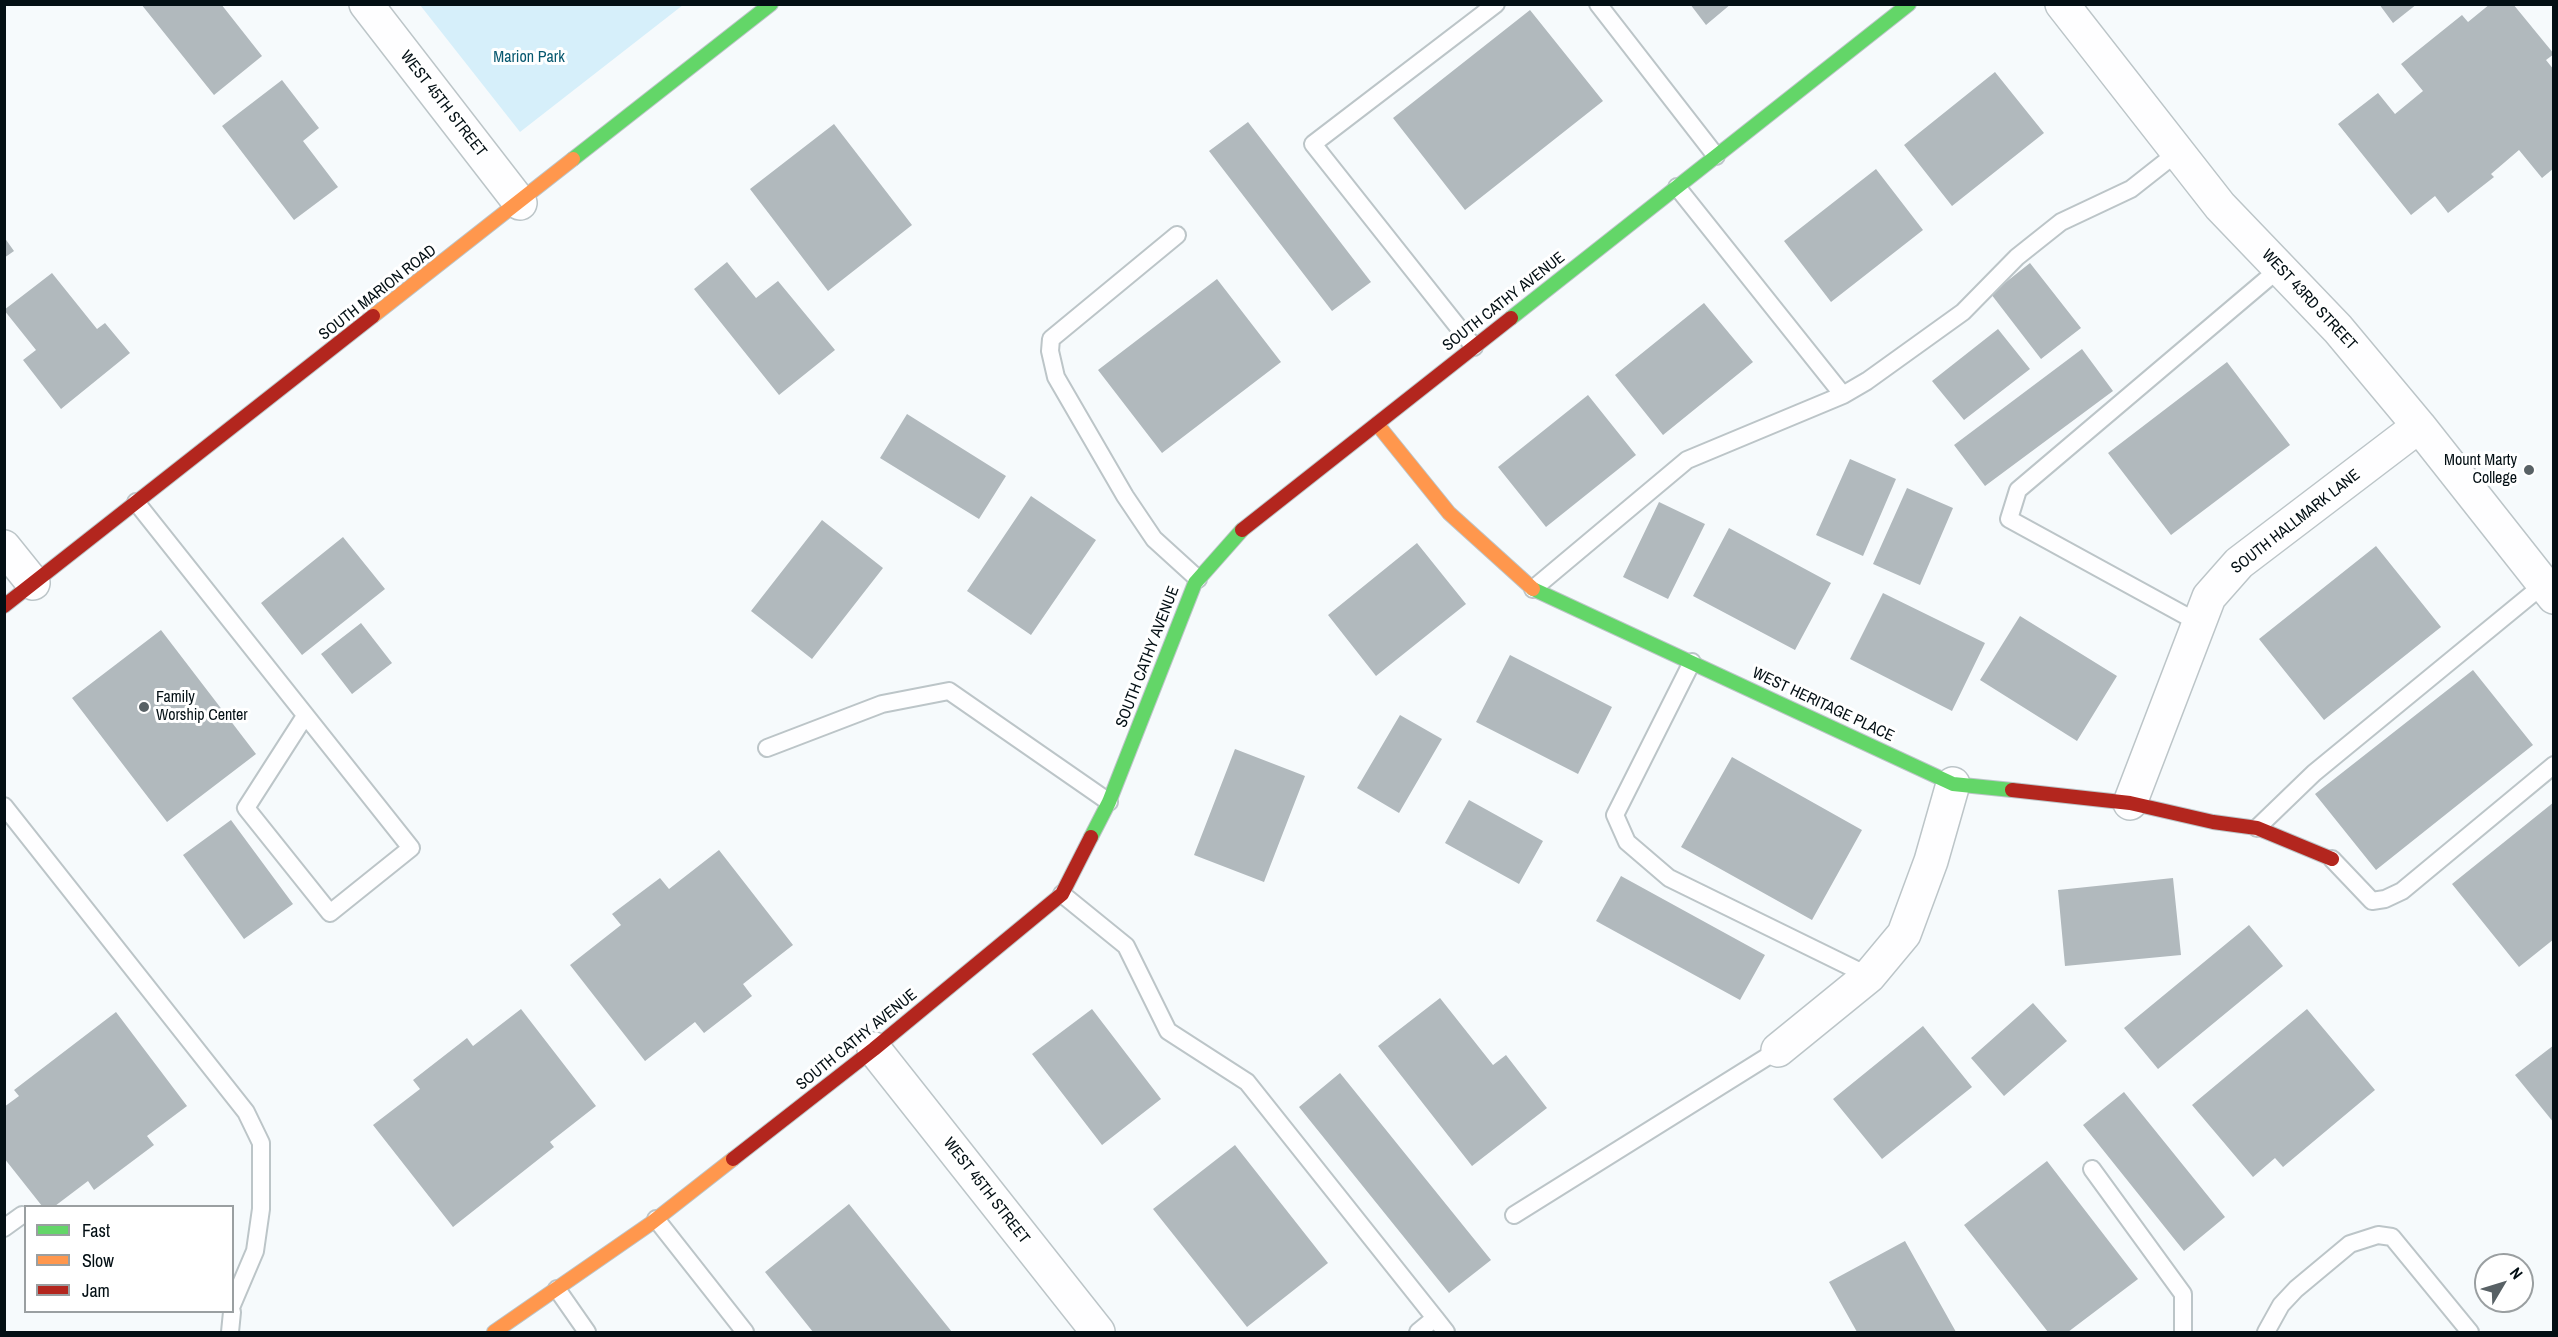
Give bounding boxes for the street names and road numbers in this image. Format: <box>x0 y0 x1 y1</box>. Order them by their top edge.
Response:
street label: WEST 45TH STREET <box>396 47 490 161</box>
street label: SOUTH MARION ROAD <box>316 241 440 345</box>
street label: WEST 43RD STREET <box>2257 246 2361 354</box>
street label: SOUTH CATHY AVENUE <box>1439 248 1569 356</box>
street label: SOUTH HALLMARK LANE <box>2228 466 2364 578</box>
street label: SOUTH CATHY AVENUE <box>1112 584 1184 730</box>
street label: WEST HERITAGE PLACE <box>1749 664 1897 746</box>
street label: SOUTH CATHY AVENUE <box>793 985 921 1095</box>
street label: WEST 45TH STREET <box>939 1134 1033 1248</box>

